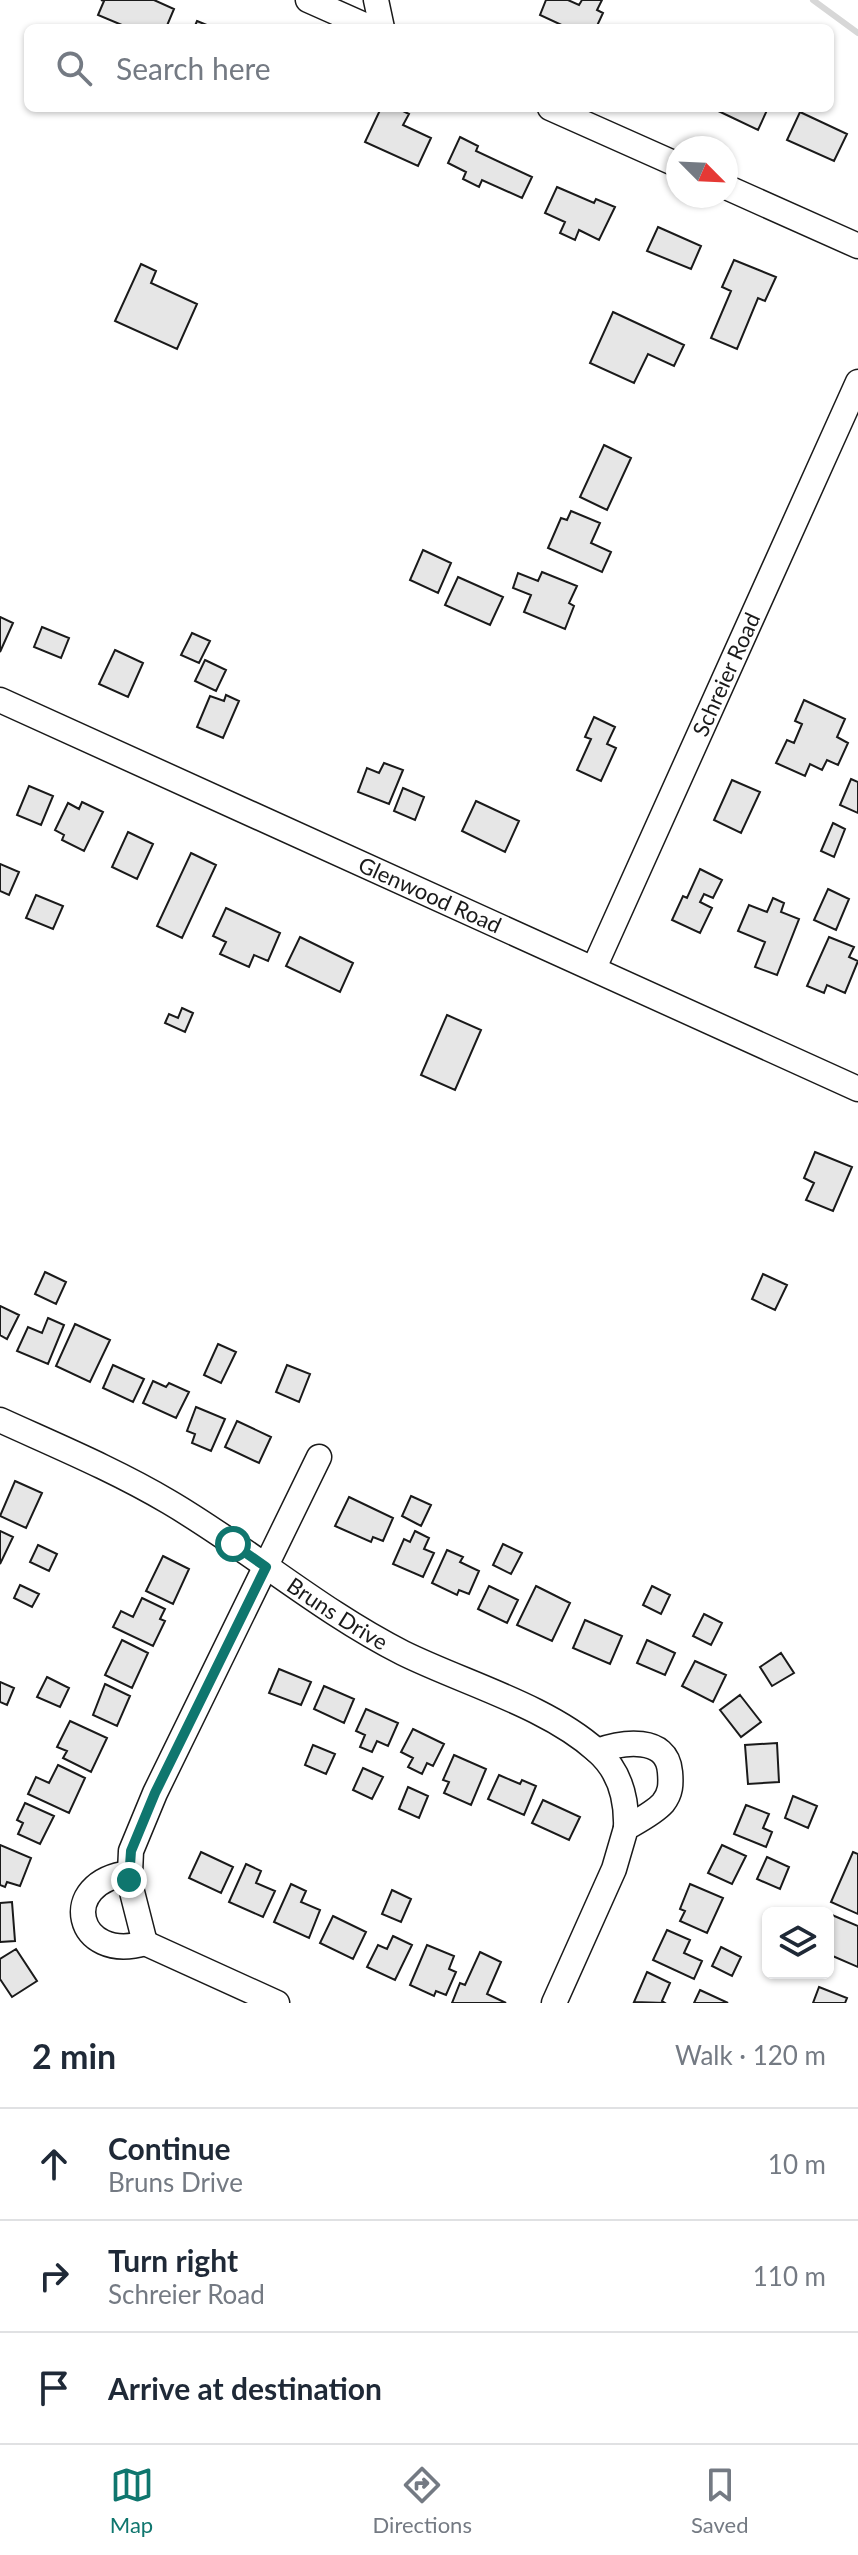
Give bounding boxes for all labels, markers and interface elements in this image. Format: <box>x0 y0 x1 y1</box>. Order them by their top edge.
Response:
search box <box>24 24 834 112</box>
icon: search <box>52 46 96 90</box>
text: Search here <box>116 50 271 86</box>
north arrow <box>666 136 738 208</box>
street label: Schreier Road <box>686 608 765 740</box>
street label: Glenwood Road <box>354 850 506 939</box>
route start <box>215 1526 251 1562</box>
street label: Bruns Drive <box>282 1571 393 1655</box>
route end <box>111 1862 147 1898</box>
map controls <box>762 1907 834 1979</box>
button: layers <box>762 1907 834 1979</box>
text: 2 min <box>32 2035 116 2076</box>
text: Walk · 120 m <box>675 2039 826 2071</box>
text: Continue <box>108 2130 231 2166</box>
icon: ahead <box>32 2142 76 2186</box>
text: 10 m <box>768 2148 826 2180</box>
text: Bruns Drive <box>108 2166 243 2198</box>
text: Turn right <box>108 2242 238 2278</box>
icon: right <box>32 2254 76 2298</box>
text: 110 m <box>753 2260 826 2292</box>
text: Schreier Road <box>108 2278 265 2310</box>
icon: arrive <box>32 2366 76 2410</box>
text: Arrive at destination <box>108 2370 382 2406</box>
tab: Map <box>110 2463 154 2538</box>
tab: Directions <box>373 2463 472 2538</box>
tab: Saved <box>691 2463 748 2538</box>

